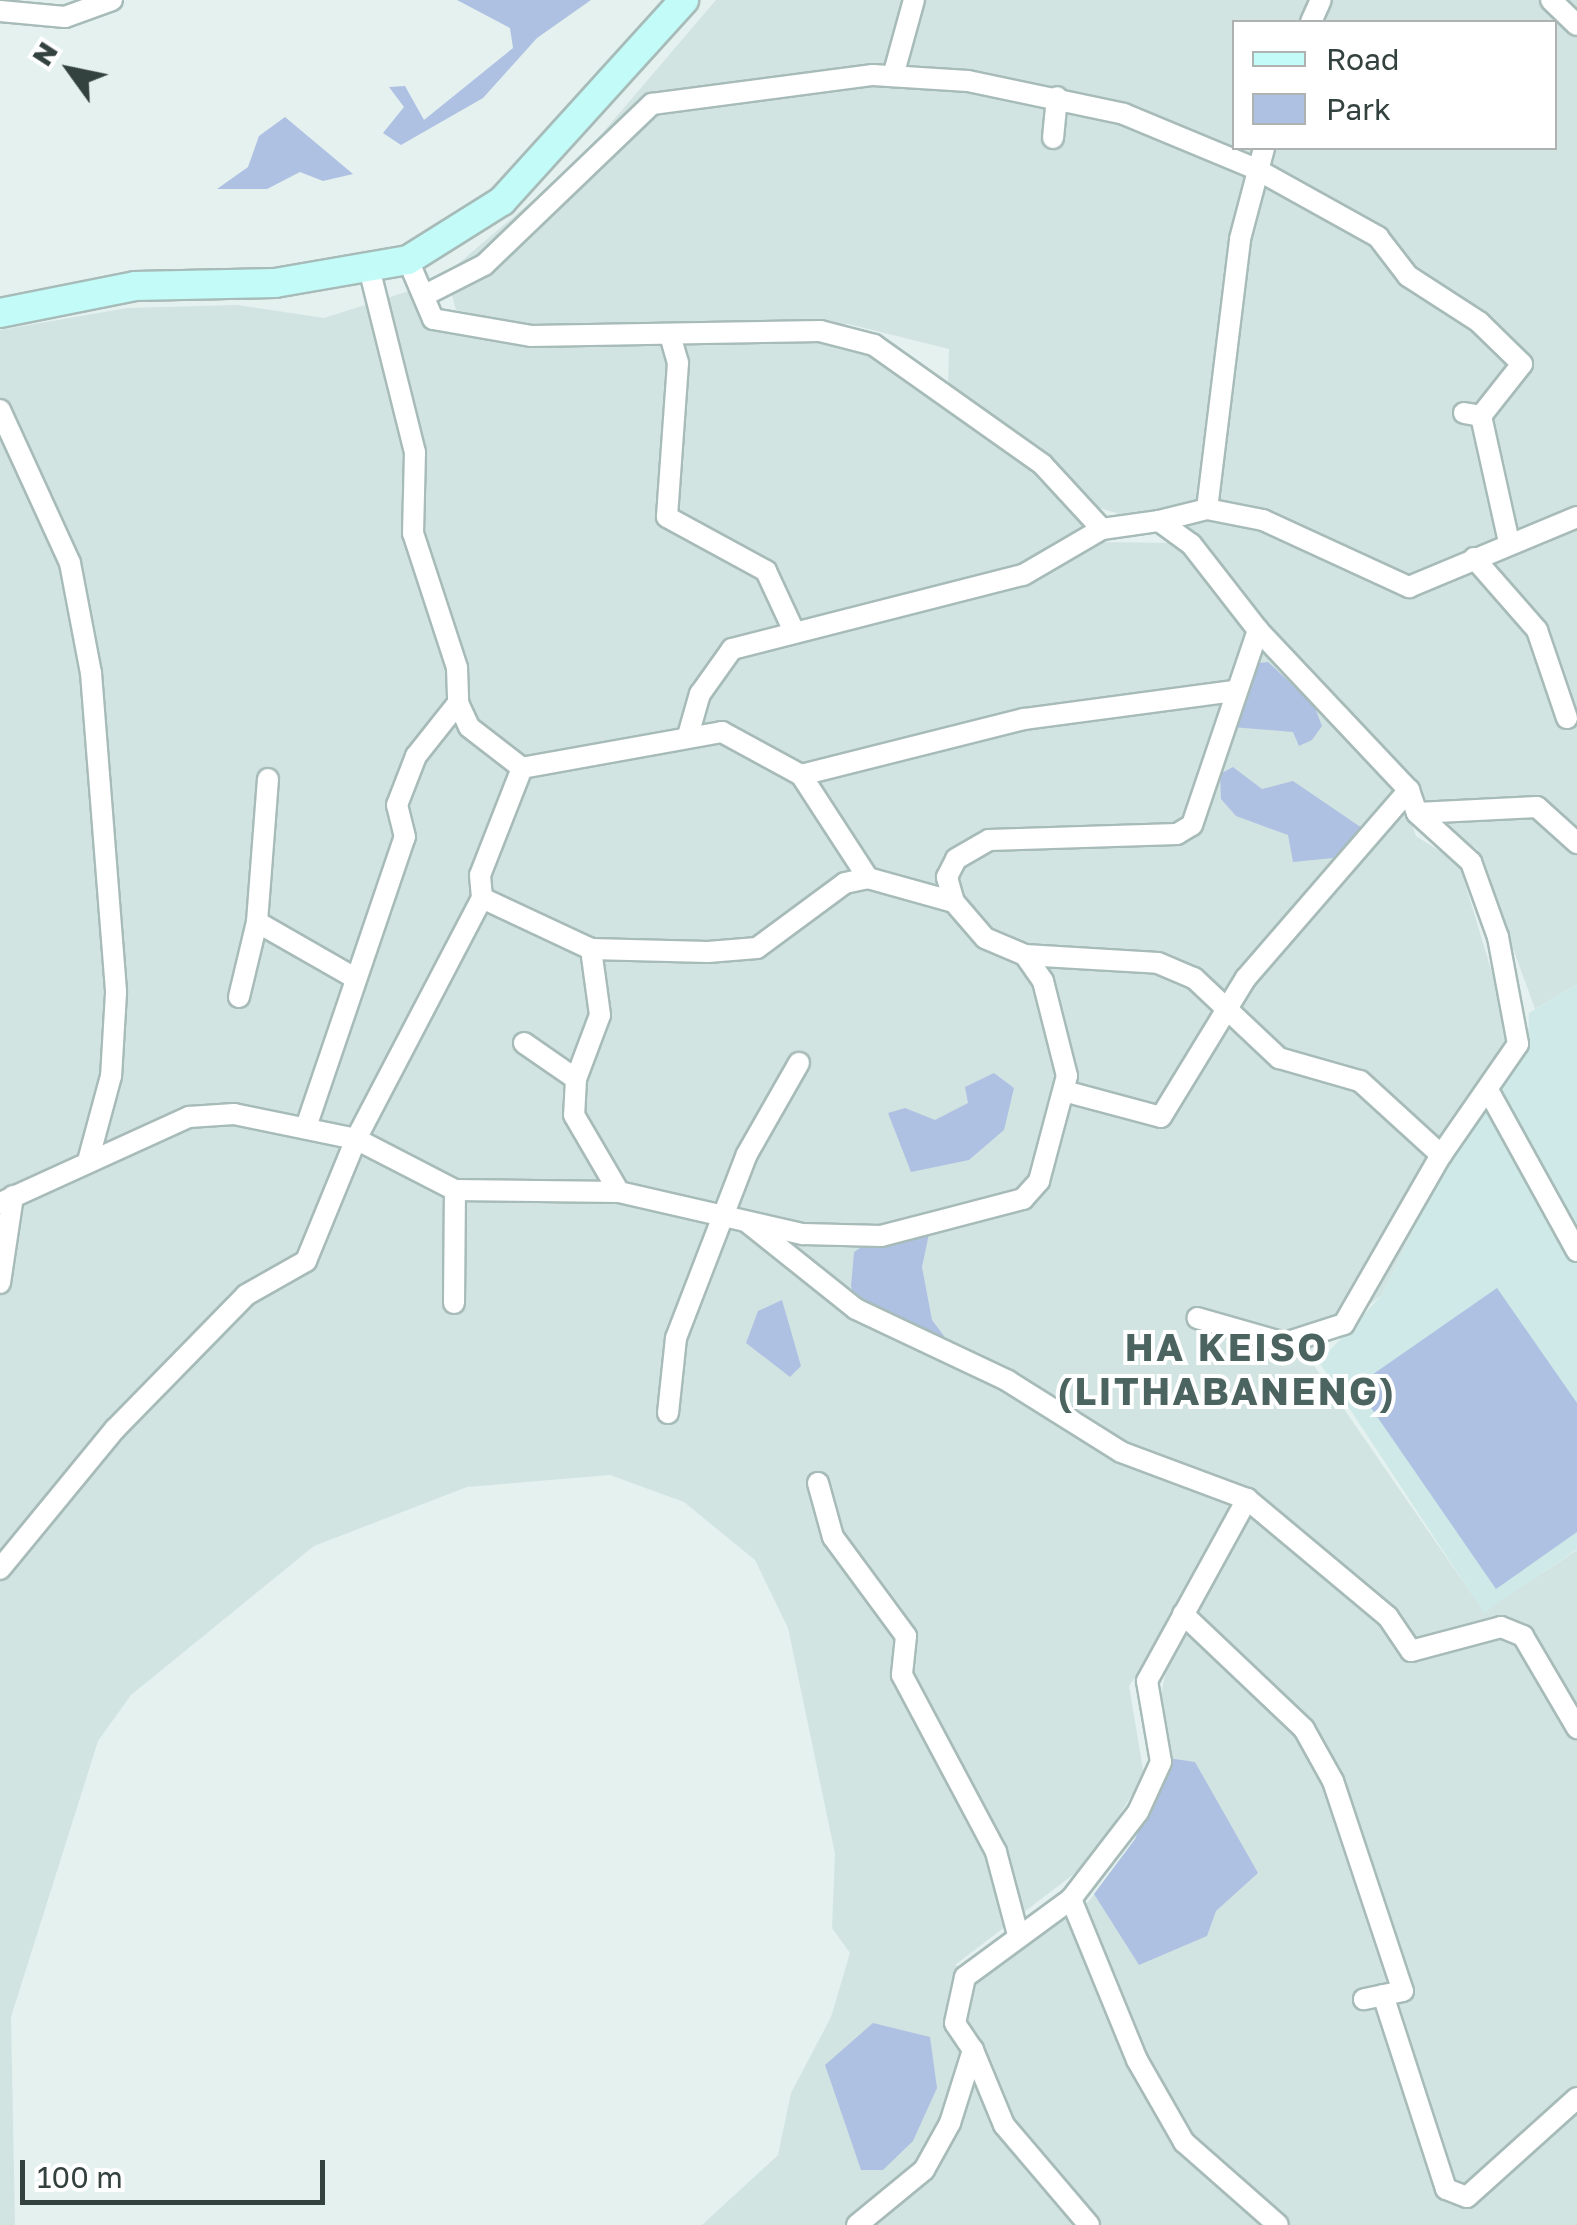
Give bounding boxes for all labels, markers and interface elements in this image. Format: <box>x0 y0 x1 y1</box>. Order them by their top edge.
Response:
north arrow <box>20 20 120 120</box>
legend <box>1232 20 1557 150</box>
text: N <box>25 35 64 71</box>
text: Road <box>1326 41 1400 77</box>
text: Park <box>1326 91 1391 127</box>
district label: HA KEISO (LITHABANENG) <box>1058 1324 1396 1414</box>
scale bar <box>25 2140 330 2202</box>
text: 100 m <box>37 2159 123 2195</box>

